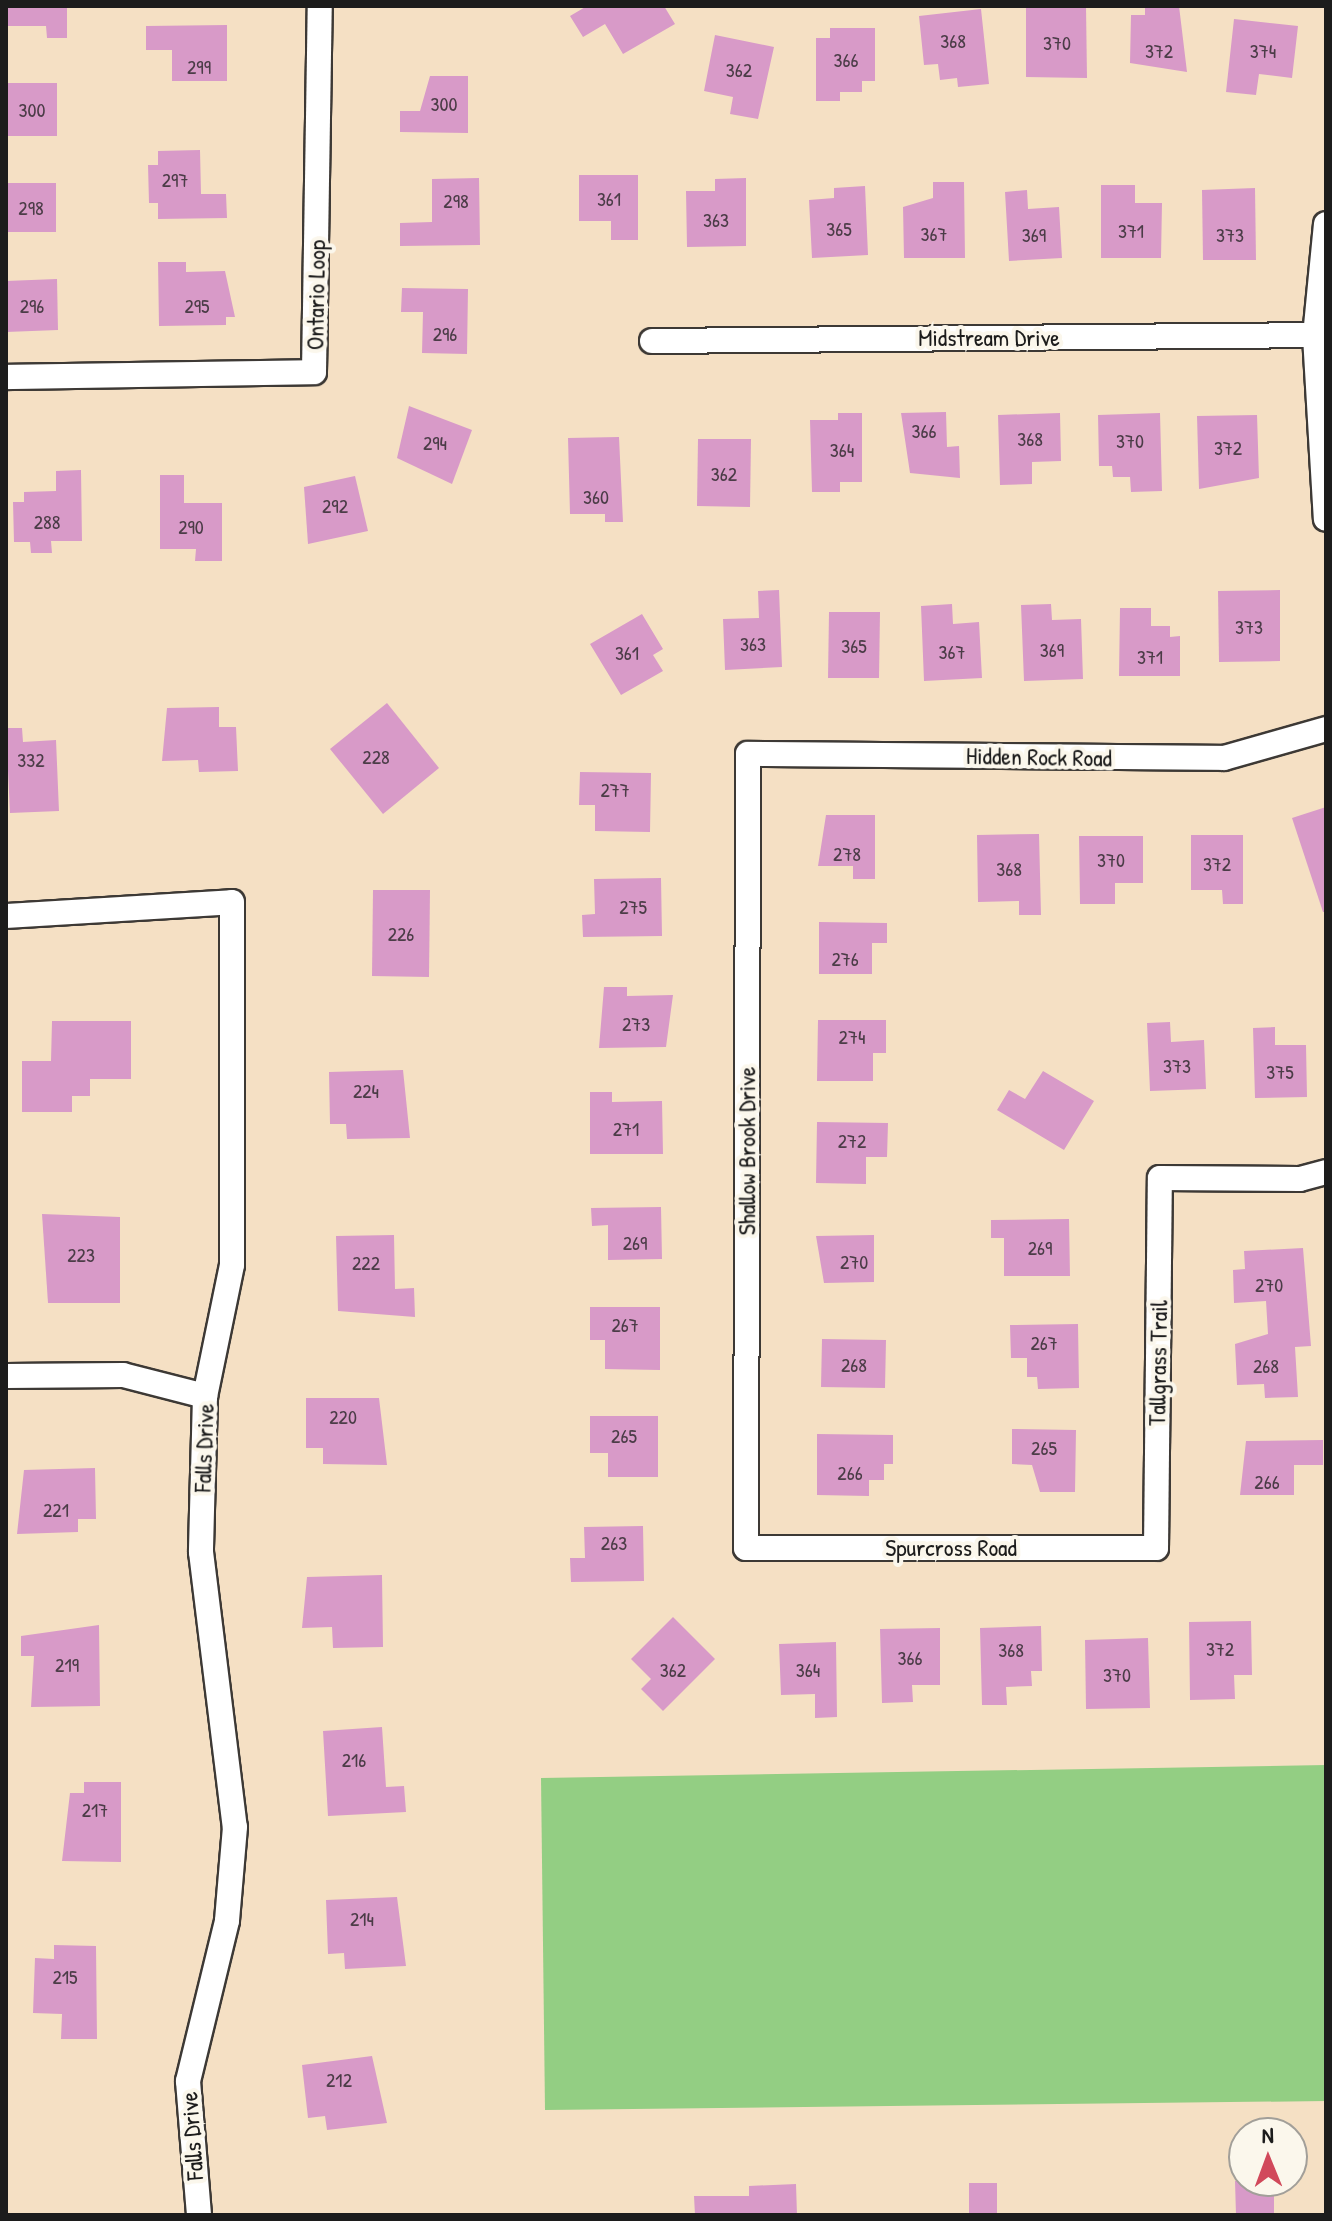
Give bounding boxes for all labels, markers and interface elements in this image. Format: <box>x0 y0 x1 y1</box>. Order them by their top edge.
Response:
house number: 368 <box>940 28 966 52</box>
house number: 370 <box>1043 30 1071 54</box>
house number: 372 <box>1145 38 1173 62</box>
house number: 374 <box>1250 38 1276 62</box>
house number: 366 <box>834 47 858 71</box>
house number: 299 <box>187 54 211 78</box>
house number: 362 <box>726 57 752 81</box>
house number: 300 <box>431 91 457 115</box>
house number: 300 <box>19 97 45 121</box>
house number: 297 <box>162 167 188 191</box>
house number: 361 <box>597 186 621 210</box>
house number: 298 <box>443 188 469 212</box>
house number: 298 <box>18 195 44 219</box>
house number: 363 <box>703 207 729 231</box>
house number: 365 <box>826 216 852 240</box>
house number: 371 <box>1118 218 1144 242</box>
house number: 367 <box>921 221 947 245</box>
house number: 369 <box>1022 222 1046 246</box>
house number: 373 <box>1216 222 1244 246</box>
street label: Ontario Loop <box>301 240 331 350</box>
house number: 296 <box>20 293 44 317</box>
house number: 295 <box>184 293 210 317</box>
house number: 296 <box>433 321 457 345</box>
street label: Midstream Drive <box>918 324 1060 352</box>
house number: 366 <box>912 418 936 442</box>
house number: 368 <box>1017 426 1043 450</box>
house number: 370 <box>1116 428 1144 452</box>
house number: 294 <box>423 430 447 454</box>
house number: 372 <box>1214 435 1242 459</box>
house number: 364 <box>830 437 854 461</box>
house number: 362 <box>711 461 737 485</box>
house number: 360 <box>583 484 609 508</box>
house number: 292 <box>322 493 348 517</box>
house number: 288 <box>34 509 60 533</box>
house number: 290 <box>178 514 204 538</box>
house number: 373 <box>1235 614 1263 638</box>
house number: 363 <box>740 631 766 655</box>
house number: 365 <box>841 633 867 657</box>
house number: 369 <box>1040 637 1064 661</box>
house number: 367 <box>939 639 965 663</box>
house number: 361 <box>615 640 639 664</box>
house number: 371 <box>1137 644 1163 668</box>
street label: Hidden Rock Road <box>966 741 1112 773</box>
house number: 228 <box>362 744 390 768</box>
house number: 332 <box>17 747 45 771</box>
house number: 277 <box>600 777 630 801</box>
house number: 278 <box>833 841 861 865</box>
house number: 370 <box>1097 847 1125 871</box>
house number: 372 <box>1203 851 1231 875</box>
house number: 368 <box>996 856 1022 880</box>
house number: 275 <box>619 894 647 918</box>
house number: 226 <box>388 921 414 945</box>
house number: 276 <box>831 946 859 970</box>
house number: 273 <box>622 1011 650 1035</box>
house number: 274 <box>839 1024 865 1048</box>
house number: 373 <box>1163 1053 1191 1077</box>
house number: 375 <box>1266 1059 1294 1083</box>
street label: Shallow Brook Drive <box>733 1067 761 1235</box>
house number: 224 <box>353 1078 379 1102</box>
house number: 271 <box>613 1116 639 1140</box>
house number: 272 <box>838 1128 866 1152</box>
house number: 269 <box>623 1230 647 1254</box>
house number: 269 <box>1028 1235 1052 1259</box>
house number: 223 <box>67 1242 95 1266</box>
house number: 270 <box>840 1249 868 1273</box>
house number: 222 <box>352 1250 380 1274</box>
house number: 270 <box>1255 1272 1283 1296</box>
street label: Tallgrass Trail <box>1143 1300 1173 1426</box>
house number: 267 <box>611 1312 639 1336</box>
house number: 267 <box>1030 1330 1058 1354</box>
house number: 268 <box>841 1352 867 1376</box>
house number: 268 <box>1253 1353 1279 1377</box>
street label: Falls Drive <box>188 1403 220 1493</box>
house number: 220 <box>329 1404 357 1428</box>
house number: 265 <box>611 1423 637 1447</box>
house number: 265 <box>1031 1435 1057 1459</box>
house number: 266 <box>837 1460 863 1484</box>
house number: 266 <box>1254 1469 1280 1493</box>
house number: 221 <box>43 1497 69 1521</box>
house number: 263 <box>601 1530 627 1554</box>
street label: Spurcross Road <box>885 1534 1017 1562</box>
house number: 372 <box>1206 1636 1234 1660</box>
house number: 368 <box>998 1637 1024 1661</box>
house number: 366 <box>898 1645 922 1669</box>
house number: 219 <box>55 1652 79 1676</box>
house number: 362 <box>660 1657 686 1681</box>
house number: 364 <box>796 1657 820 1681</box>
house number: 370 <box>1103 1662 1131 1686</box>
house number: 216 <box>342 1747 366 1771</box>
house number: 217 <box>82 1797 108 1821</box>
house number: 214 <box>350 1906 374 1930</box>
house number: 215 <box>52 1964 78 1988</box>
house number: 212 <box>326 2067 352 2091</box>
street label: Falls Drive <box>175 2091 209 2181</box>
north arrow <box>1228 2117 1308 2197</box>
text: N <box>1261 2120 1274 2150</box>

